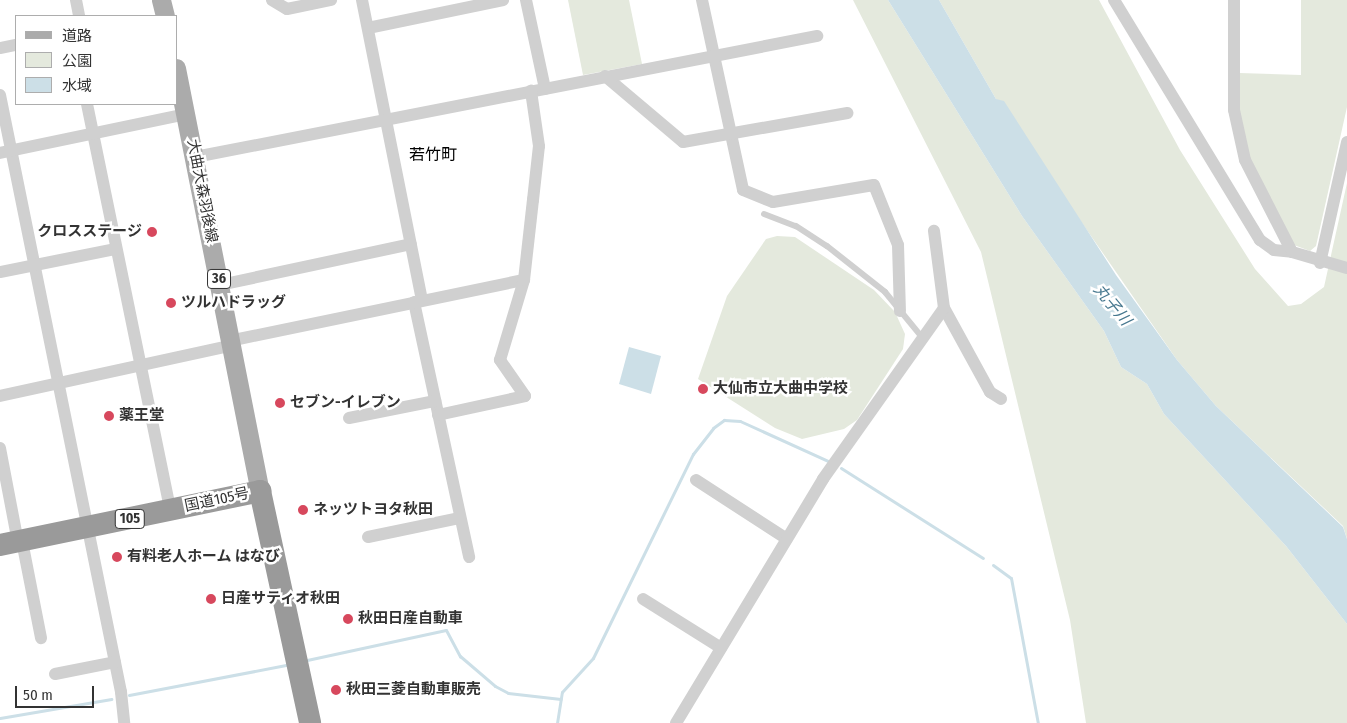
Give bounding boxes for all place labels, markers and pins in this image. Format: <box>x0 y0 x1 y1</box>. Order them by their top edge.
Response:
place label: クロスステージ <box>37 223 142 241</box>
marker: クロスステージ <box>146 226 158 238</box>
place label: ツルハドラッグ <box>181 294 286 312</box>
marker: ツルハドラッグ <box>165 297 177 309</box>
place label: 大仙市立大曲中学校 <box>713 380 848 398</box>
marker: 大仙市立大曲中学校 <box>697 383 709 395</box>
place label: セブン-イレブン <box>290 394 401 412</box>
marker: セブン-イレブン <box>274 397 286 409</box>
place label: 薬王堂 <box>119 407 164 425</box>
marker: 薬王堂 <box>103 410 115 422</box>
place label: ネッツトヨタ秋田 <box>313 501 433 519</box>
marker: ネッツトヨタ秋田 <box>297 504 309 516</box>
place label: 有料老人ホーム はなび <box>127 548 280 566</box>
marker: 有料老人ホーム はなび <box>111 551 123 563</box>
place label: 日産サティオ秋田 <box>221 590 341 608</box>
marker: 日産サティオ秋田 <box>205 593 217 605</box>
place label: 秋田日産自動車 <box>358 610 463 628</box>
marker: 秋田日産自動車 <box>342 613 354 625</box>
place label: 秋田三菱自動車販売 <box>346 681 481 699</box>
marker: 秋田三菱自動車販売 <box>330 684 342 696</box>

